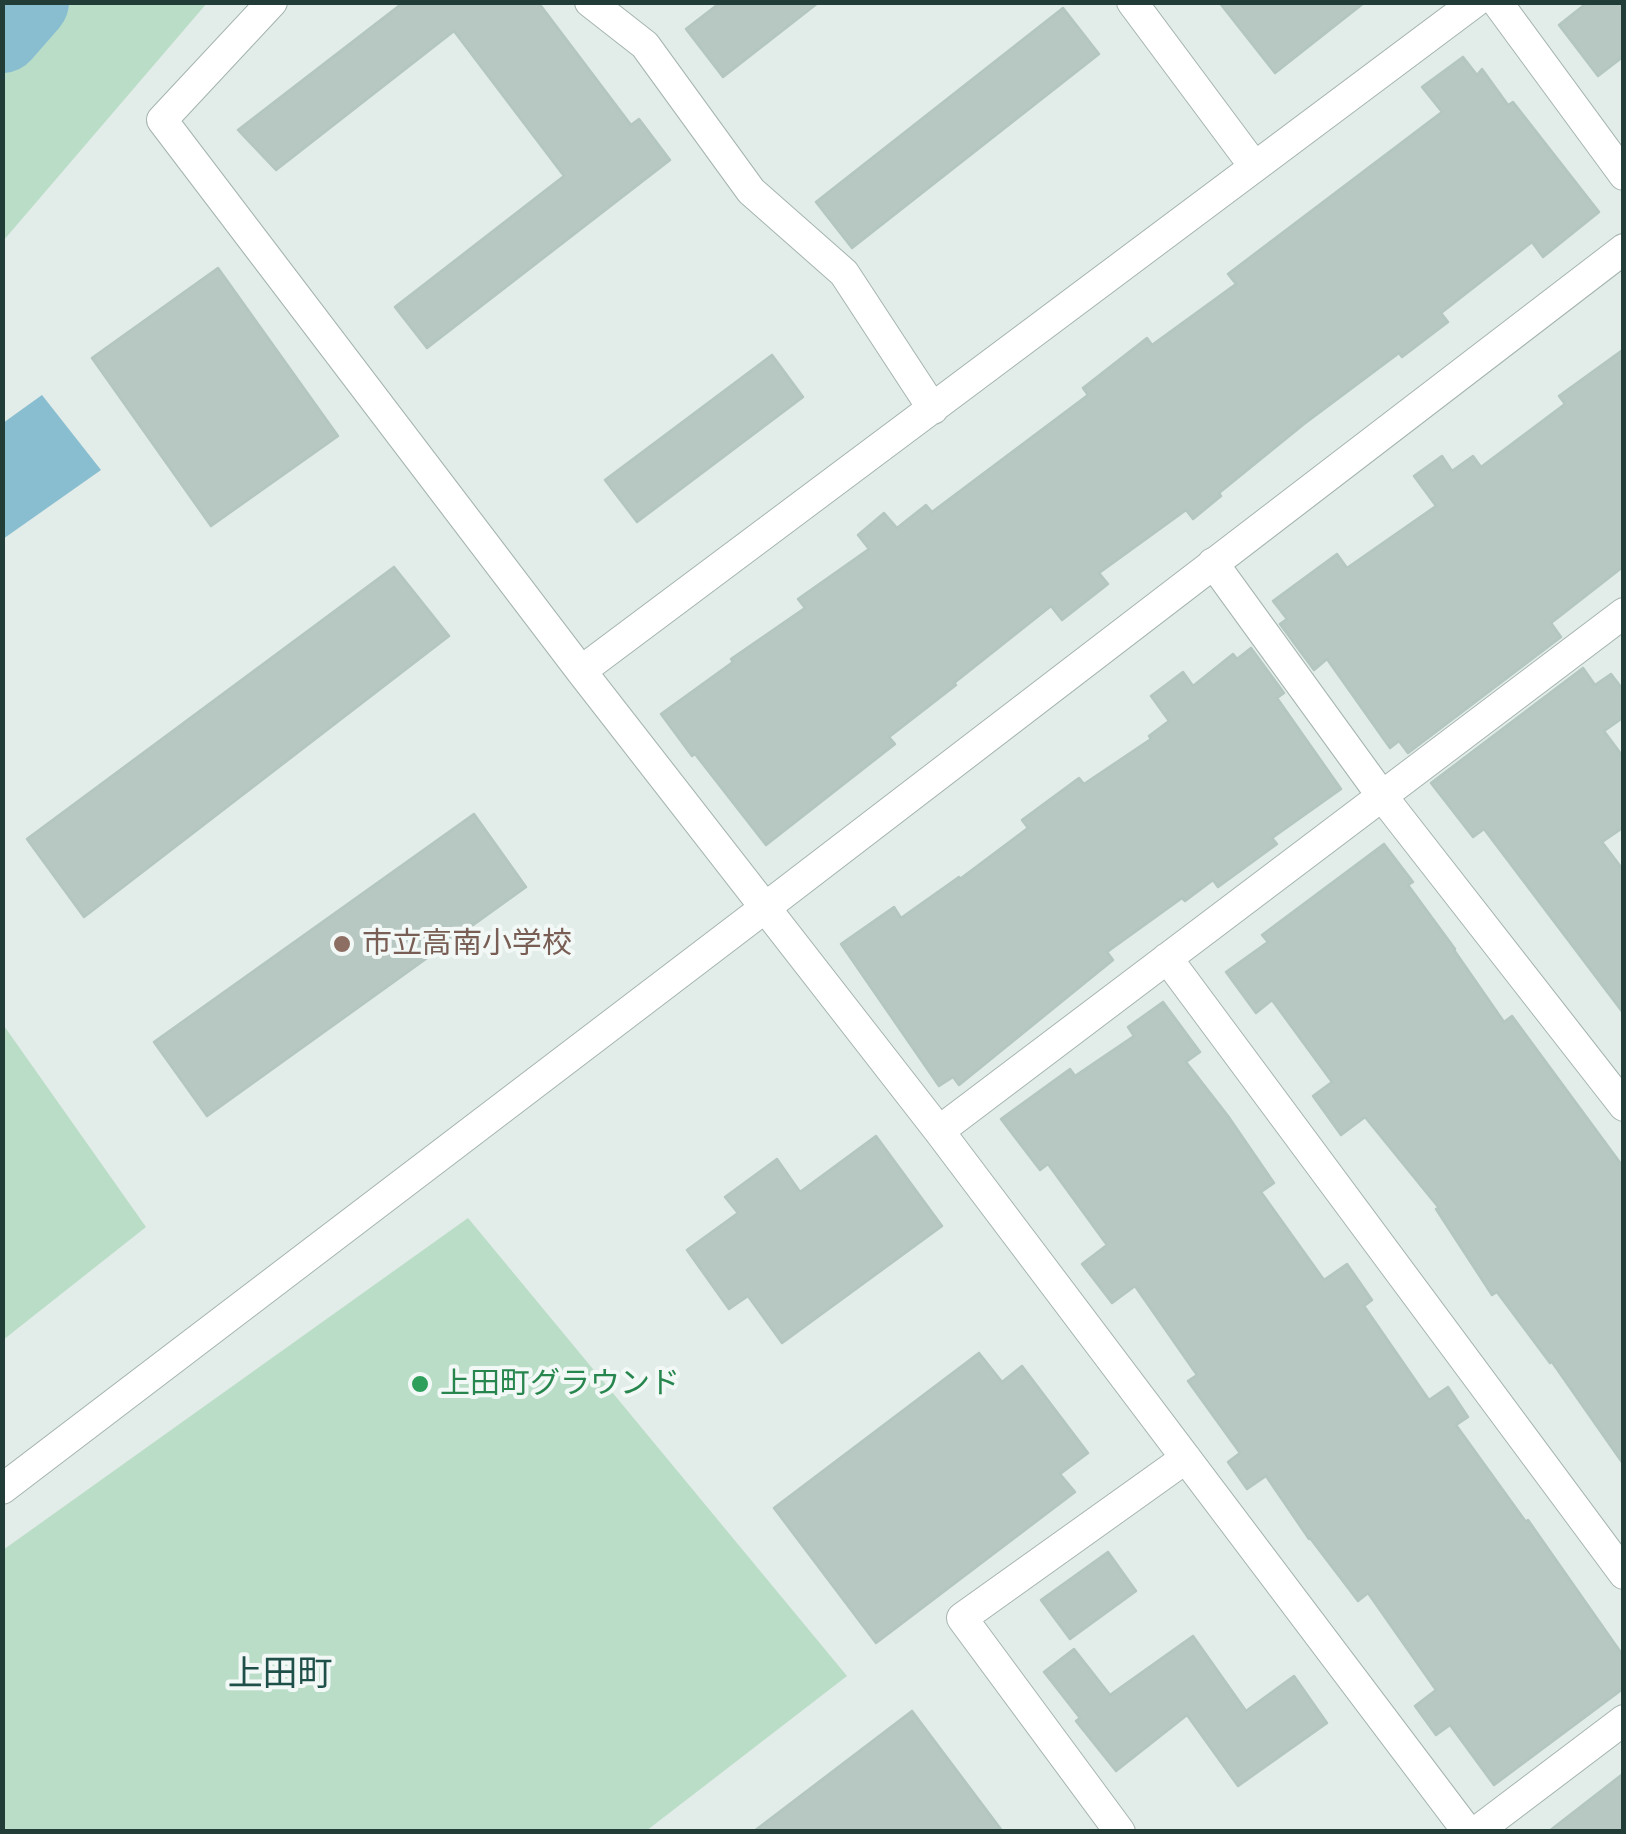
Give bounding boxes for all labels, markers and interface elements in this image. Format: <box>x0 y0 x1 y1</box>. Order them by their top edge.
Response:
place label: 市立高南小学校 <box>362 926 572 962</box>
marker: 市立高南小学校 <box>331 933 353 955</box>
place label: 上田町グラウンド <box>440 1366 680 1402</box>
marker: 上田町グラウンド <box>409 1373 431 1395</box>
district label: 上田町 <box>228 1654 332 1696</box>

